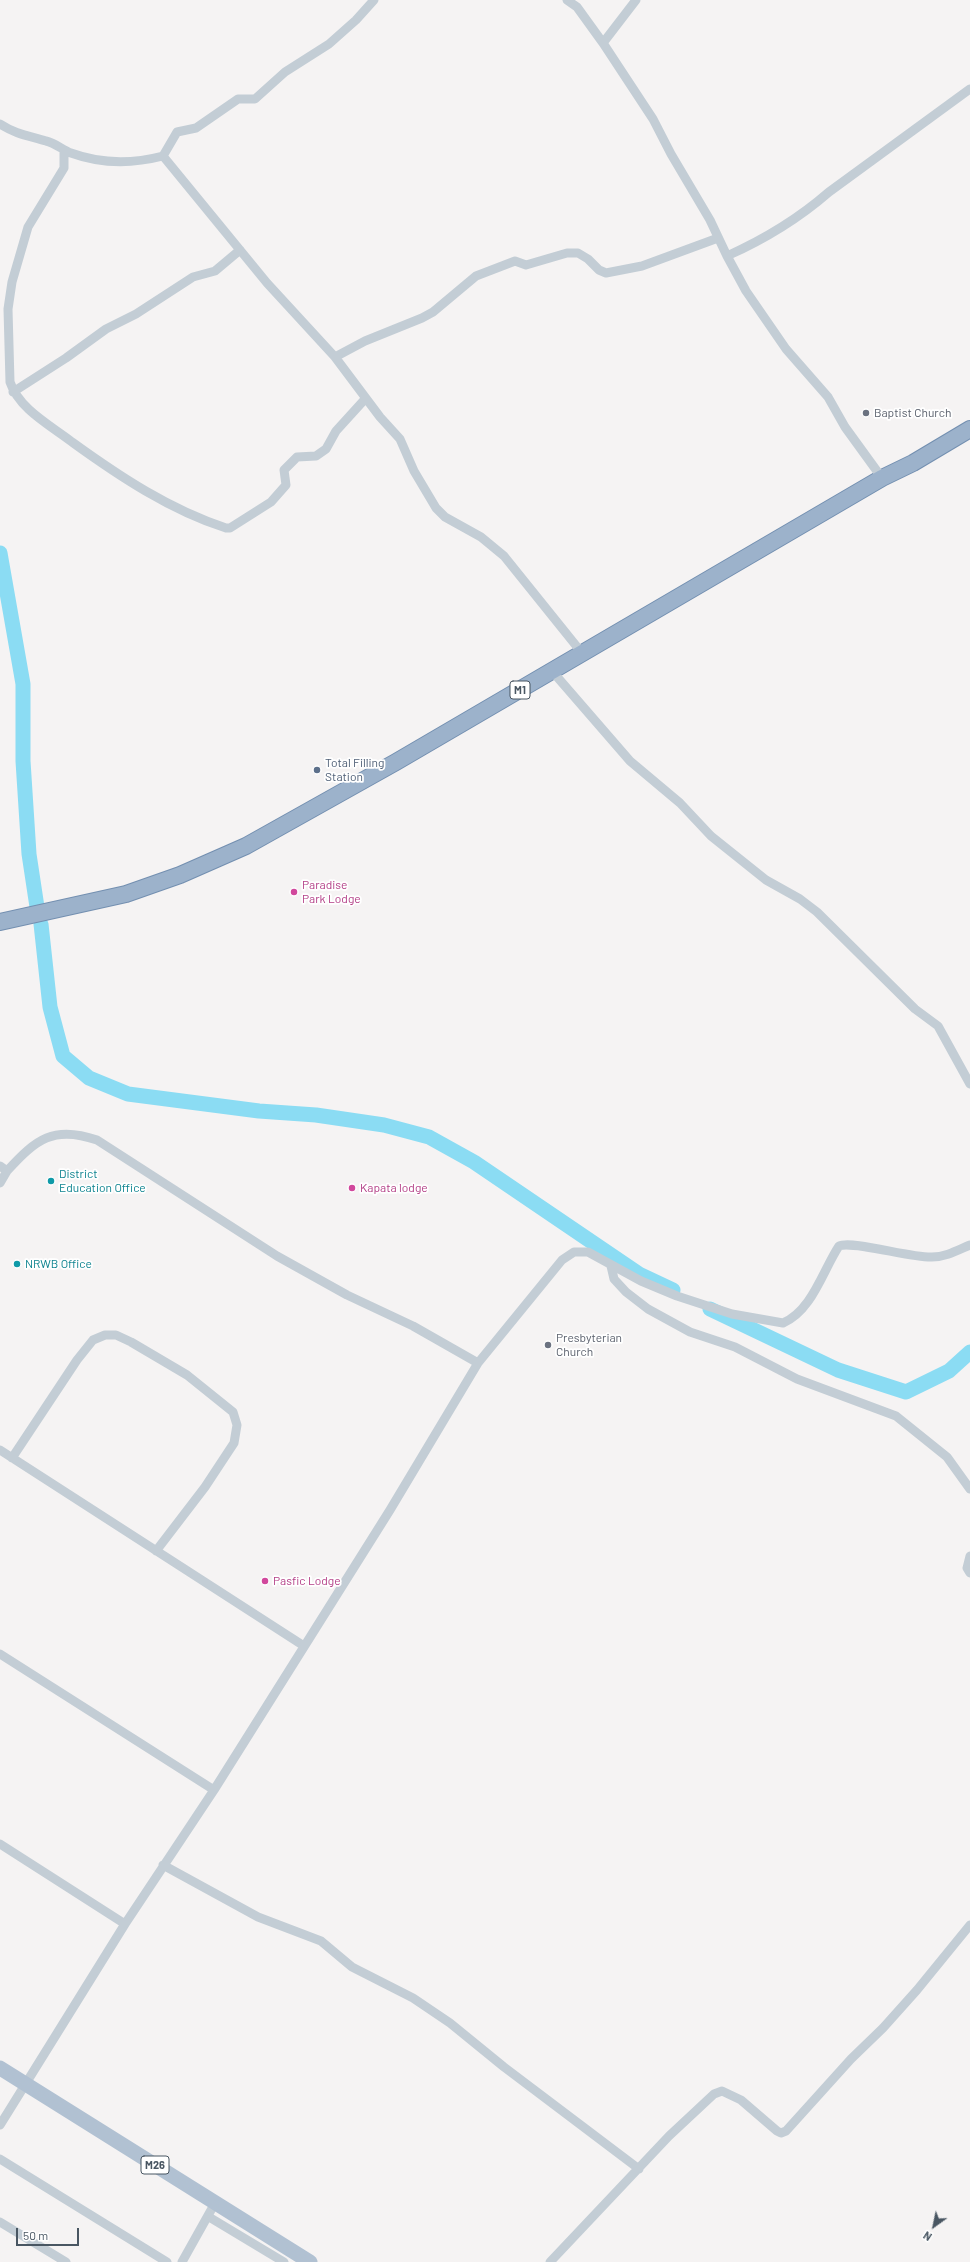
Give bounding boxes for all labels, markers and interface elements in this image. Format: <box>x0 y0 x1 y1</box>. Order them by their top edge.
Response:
place label: Baptist Church <box>874 406 951 420</box>
marker: Baptist Church <box>861 408 871 418</box>
road number: M1 <box>510 681 530 699</box>
place label: Total Filling Station <box>325 756 384 784</box>
marker: Total Filling Station <box>312 765 322 775</box>
place label: Paradise Park Lodge <box>302 878 361 906</box>
marker: Paradise Park Lodge <box>289 887 299 897</box>
place label: District Education Office <box>59 1167 146 1195</box>
marker: District Education Office <box>46 1176 56 1186</box>
place label: Kapata lodge <box>360 1181 428 1195</box>
marker: Kapata lodge <box>347 1183 357 1193</box>
place label: NRWB Office <box>25 1257 92 1271</box>
marker: NRWB Office <box>12 1259 22 1269</box>
place label: Presbyterian Church <box>556 1331 622 1359</box>
marker: Presbyterian Church <box>543 1340 553 1350</box>
place label: Pasfic Lodge <box>273 1574 341 1588</box>
marker: Pasfic Lodge <box>260 1576 270 1586</box>
road number: M26 <box>141 2156 169 2174</box>
north arrow <box>914 2206 954 2246</box>
scale bar <box>18 2220 81 2246</box>
text: 50 m <box>23 2228 48 2242</box>
text: N <box>921 2229 934 2244</box>

